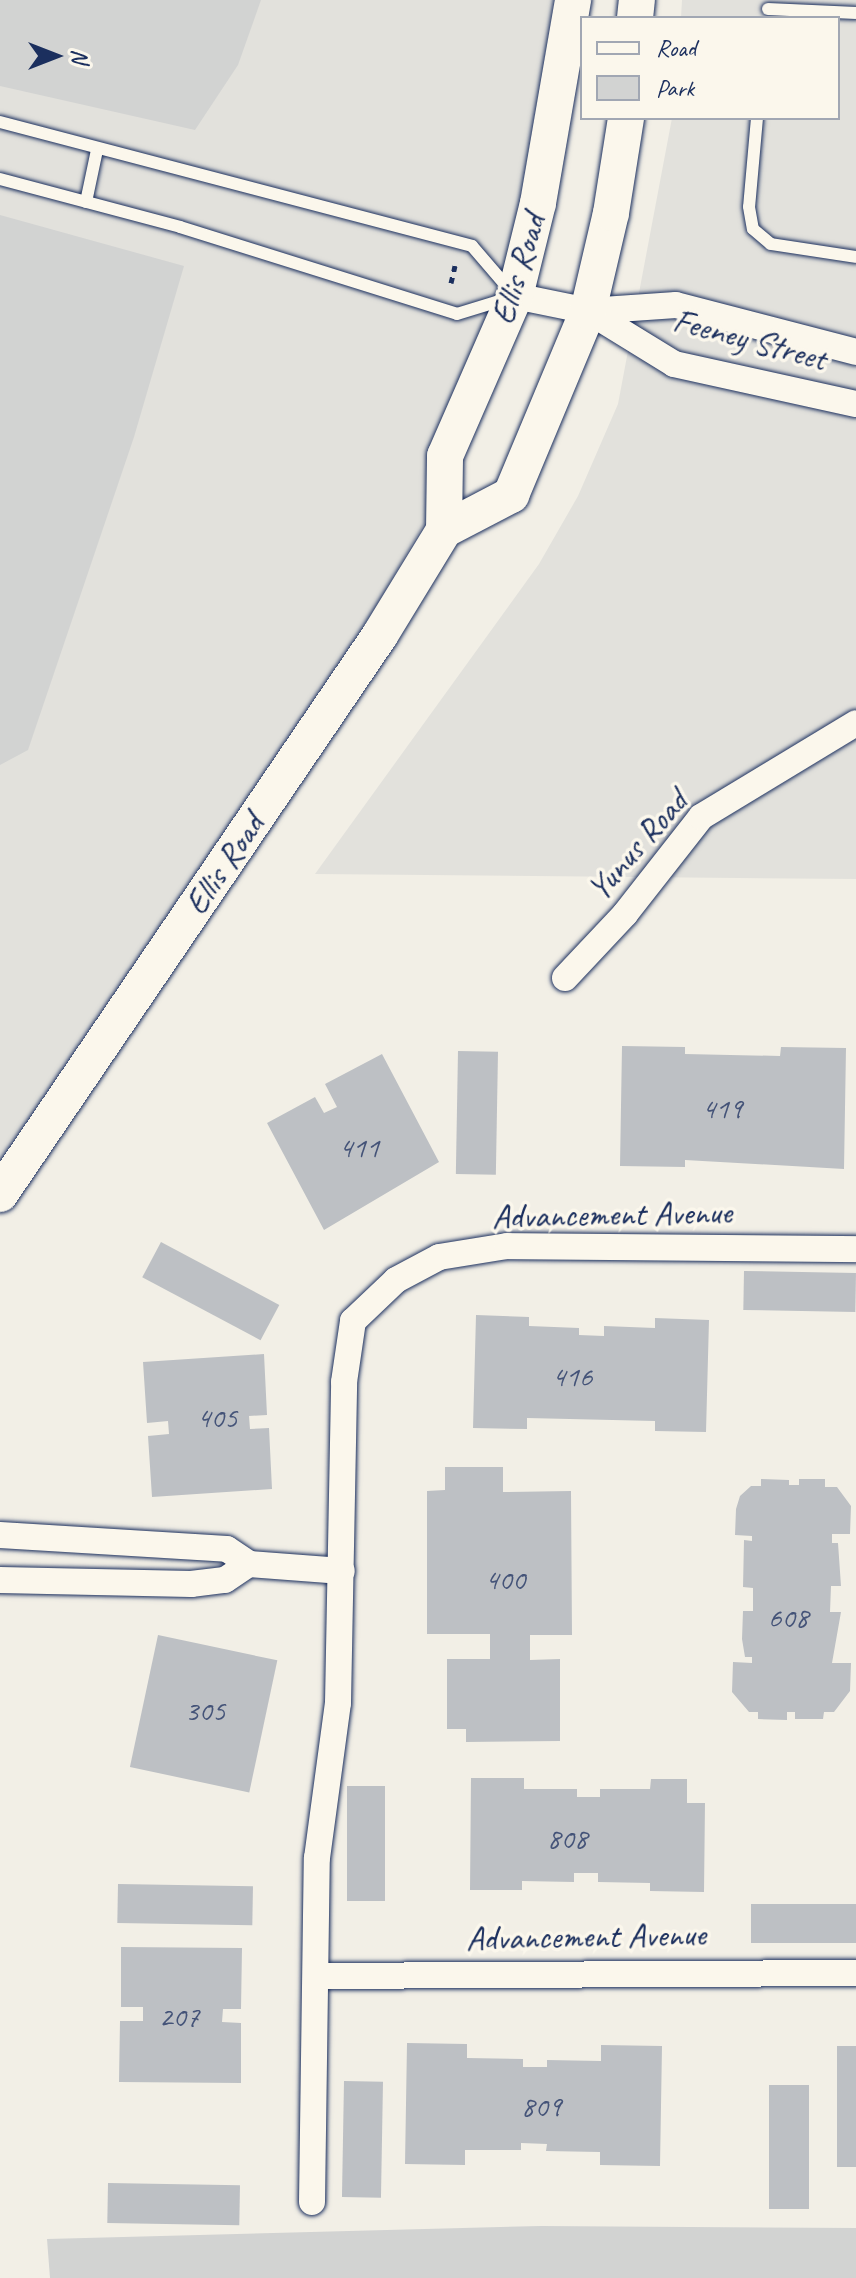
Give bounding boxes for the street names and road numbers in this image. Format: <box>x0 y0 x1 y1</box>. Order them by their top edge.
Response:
street label: Ellis Road <box>482 209 554 329</box>
street label: Feeney Street <box>669 299 831 379</box>
street label: Yunus Road <box>578 782 696 908</box>
street label: Ellis Road <box>176 806 272 922</box>
street label: Advancement Avenue <box>492 1192 732 1236</box>
street label: Advancement Avenue <box>466 1914 706 1958</box>

